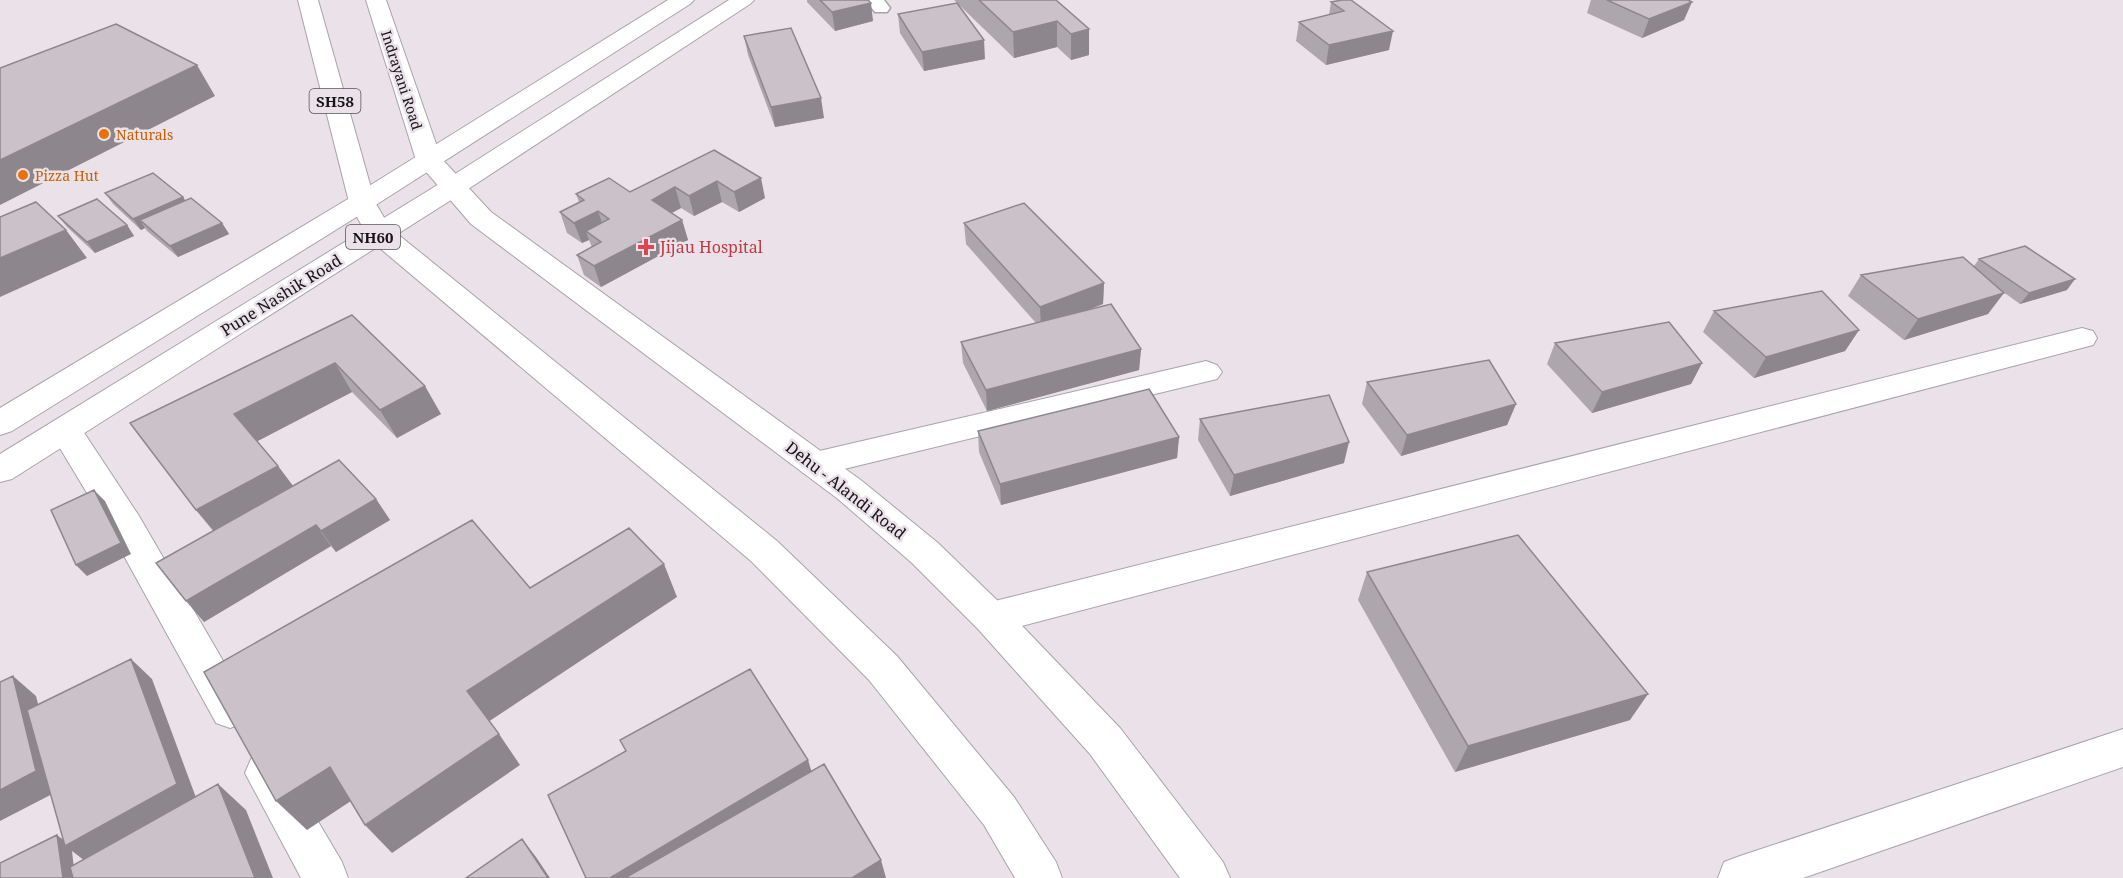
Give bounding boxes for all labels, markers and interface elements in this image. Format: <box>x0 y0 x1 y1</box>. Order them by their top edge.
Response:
street label: Indrayani Road <box>377 28 427 132</box>
road number: SH58 <box>310 89 360 113</box>
place label: Naturals <box>116 125 173 144</box>
marker: Naturals <box>97 127 111 141</box>
place label: Pizza Hut <box>35 166 99 185</box>
marker: Pizza Hut <box>16 168 30 182</box>
road number: NH60 <box>346 225 400 249</box>
place label: Jijau Hospital <box>659 236 763 258</box>
marker: Jijau Hospital <box>637 238 655 256</box>
street label: Pune Nashik Road <box>216 249 346 341</box>
street label: Dehu - Alandi Road <box>781 436 911 544</box>

